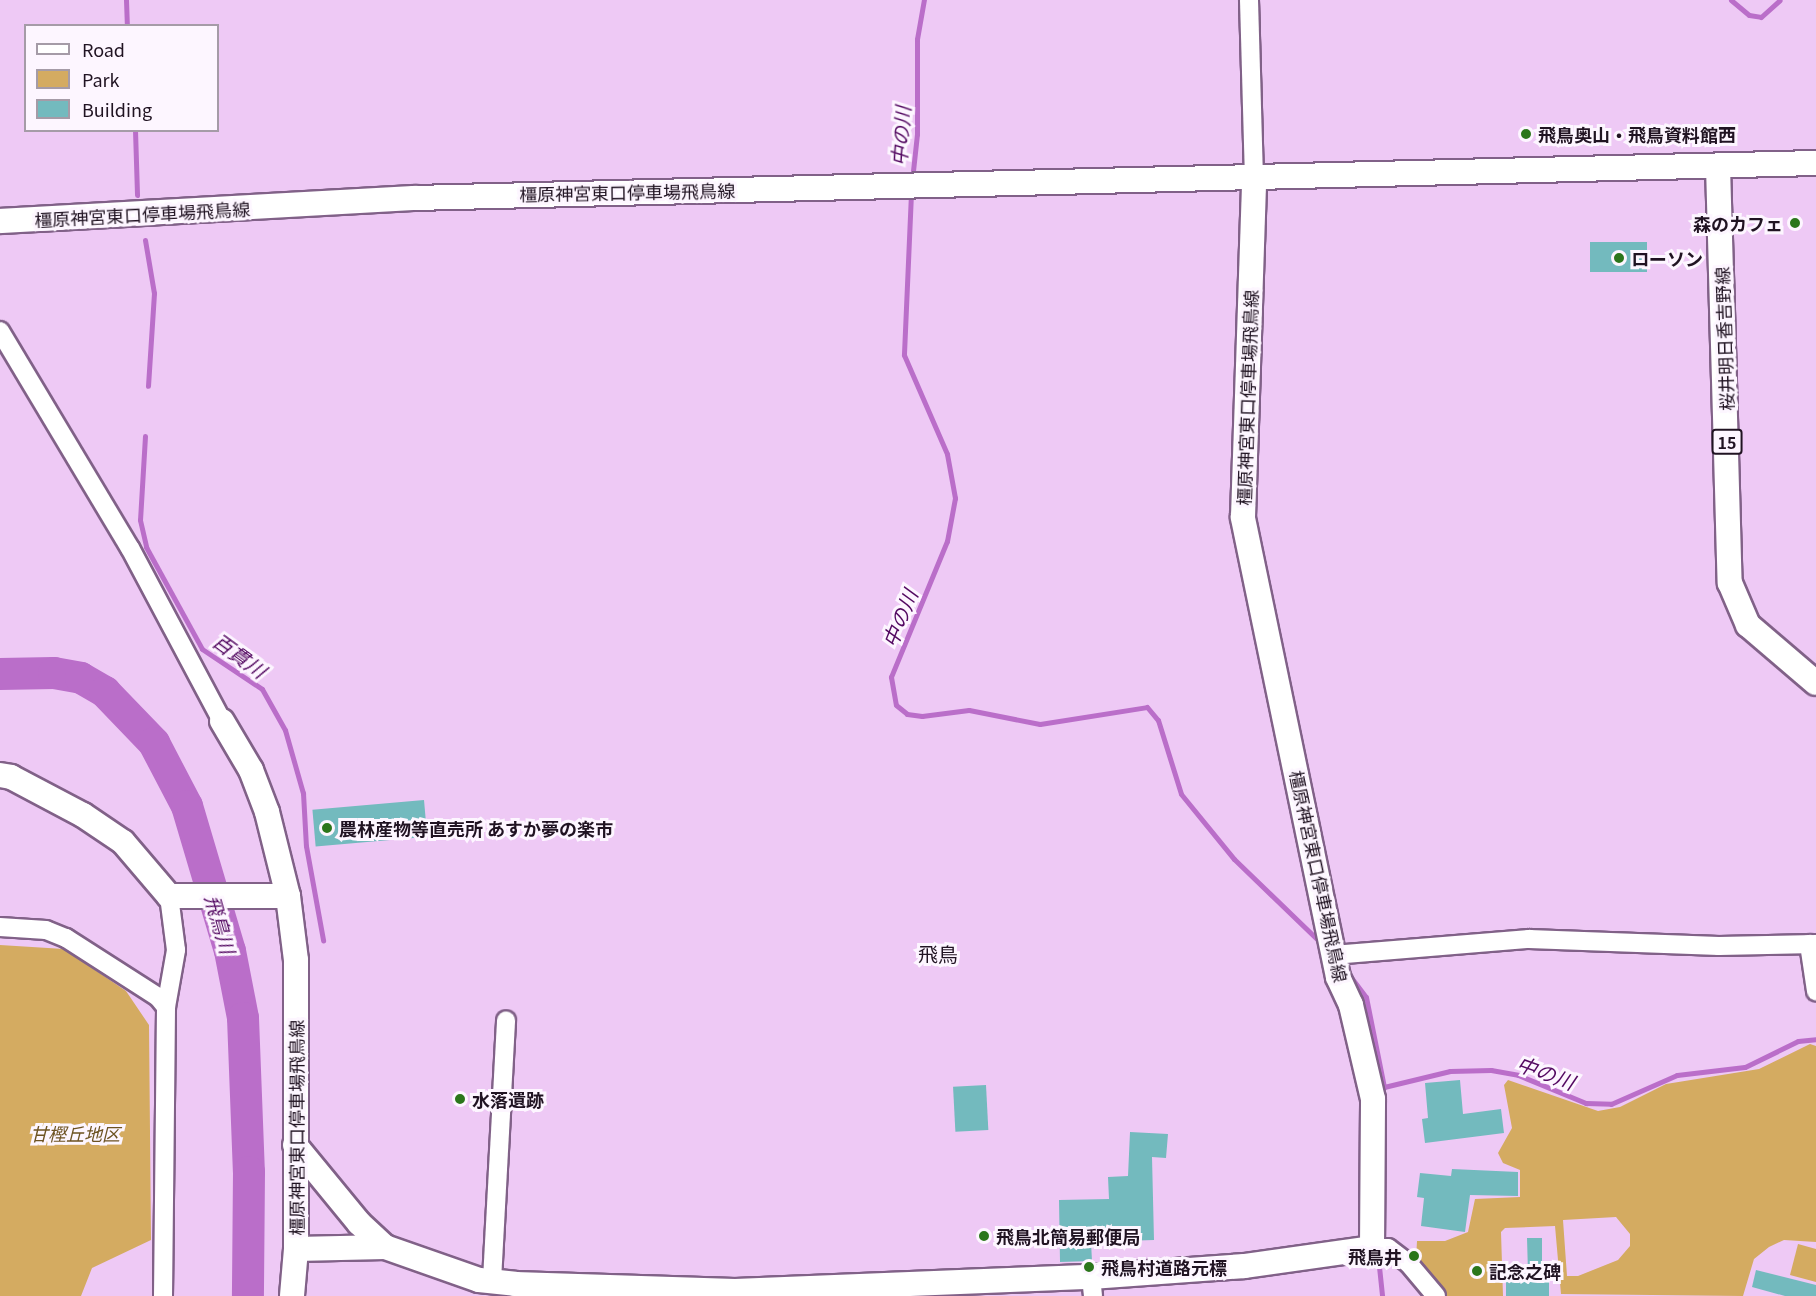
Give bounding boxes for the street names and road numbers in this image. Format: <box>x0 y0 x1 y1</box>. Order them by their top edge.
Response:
street label: 橿原神宮東口停車場飛鳥線 <box>519 179 735 205</box>
street label: 橿原神宮東口停車場飛鳥線 <box>34 198 250 230</box>
street label: 桜井明日香吉野線 <box>1711 267 1737 411</box>
street label: 橿原神宮東口停車場飛鳥線 <box>1232 290 1262 506</box>
road number: 15 <box>1710 429 1744 455</box>
street label: 橿原神宮東口停車場飛鳥線 <box>1286 768 1352 984</box>
street label: 橿原神宮東口停車場飛鳥線 <box>285 1020 307 1236</box>

